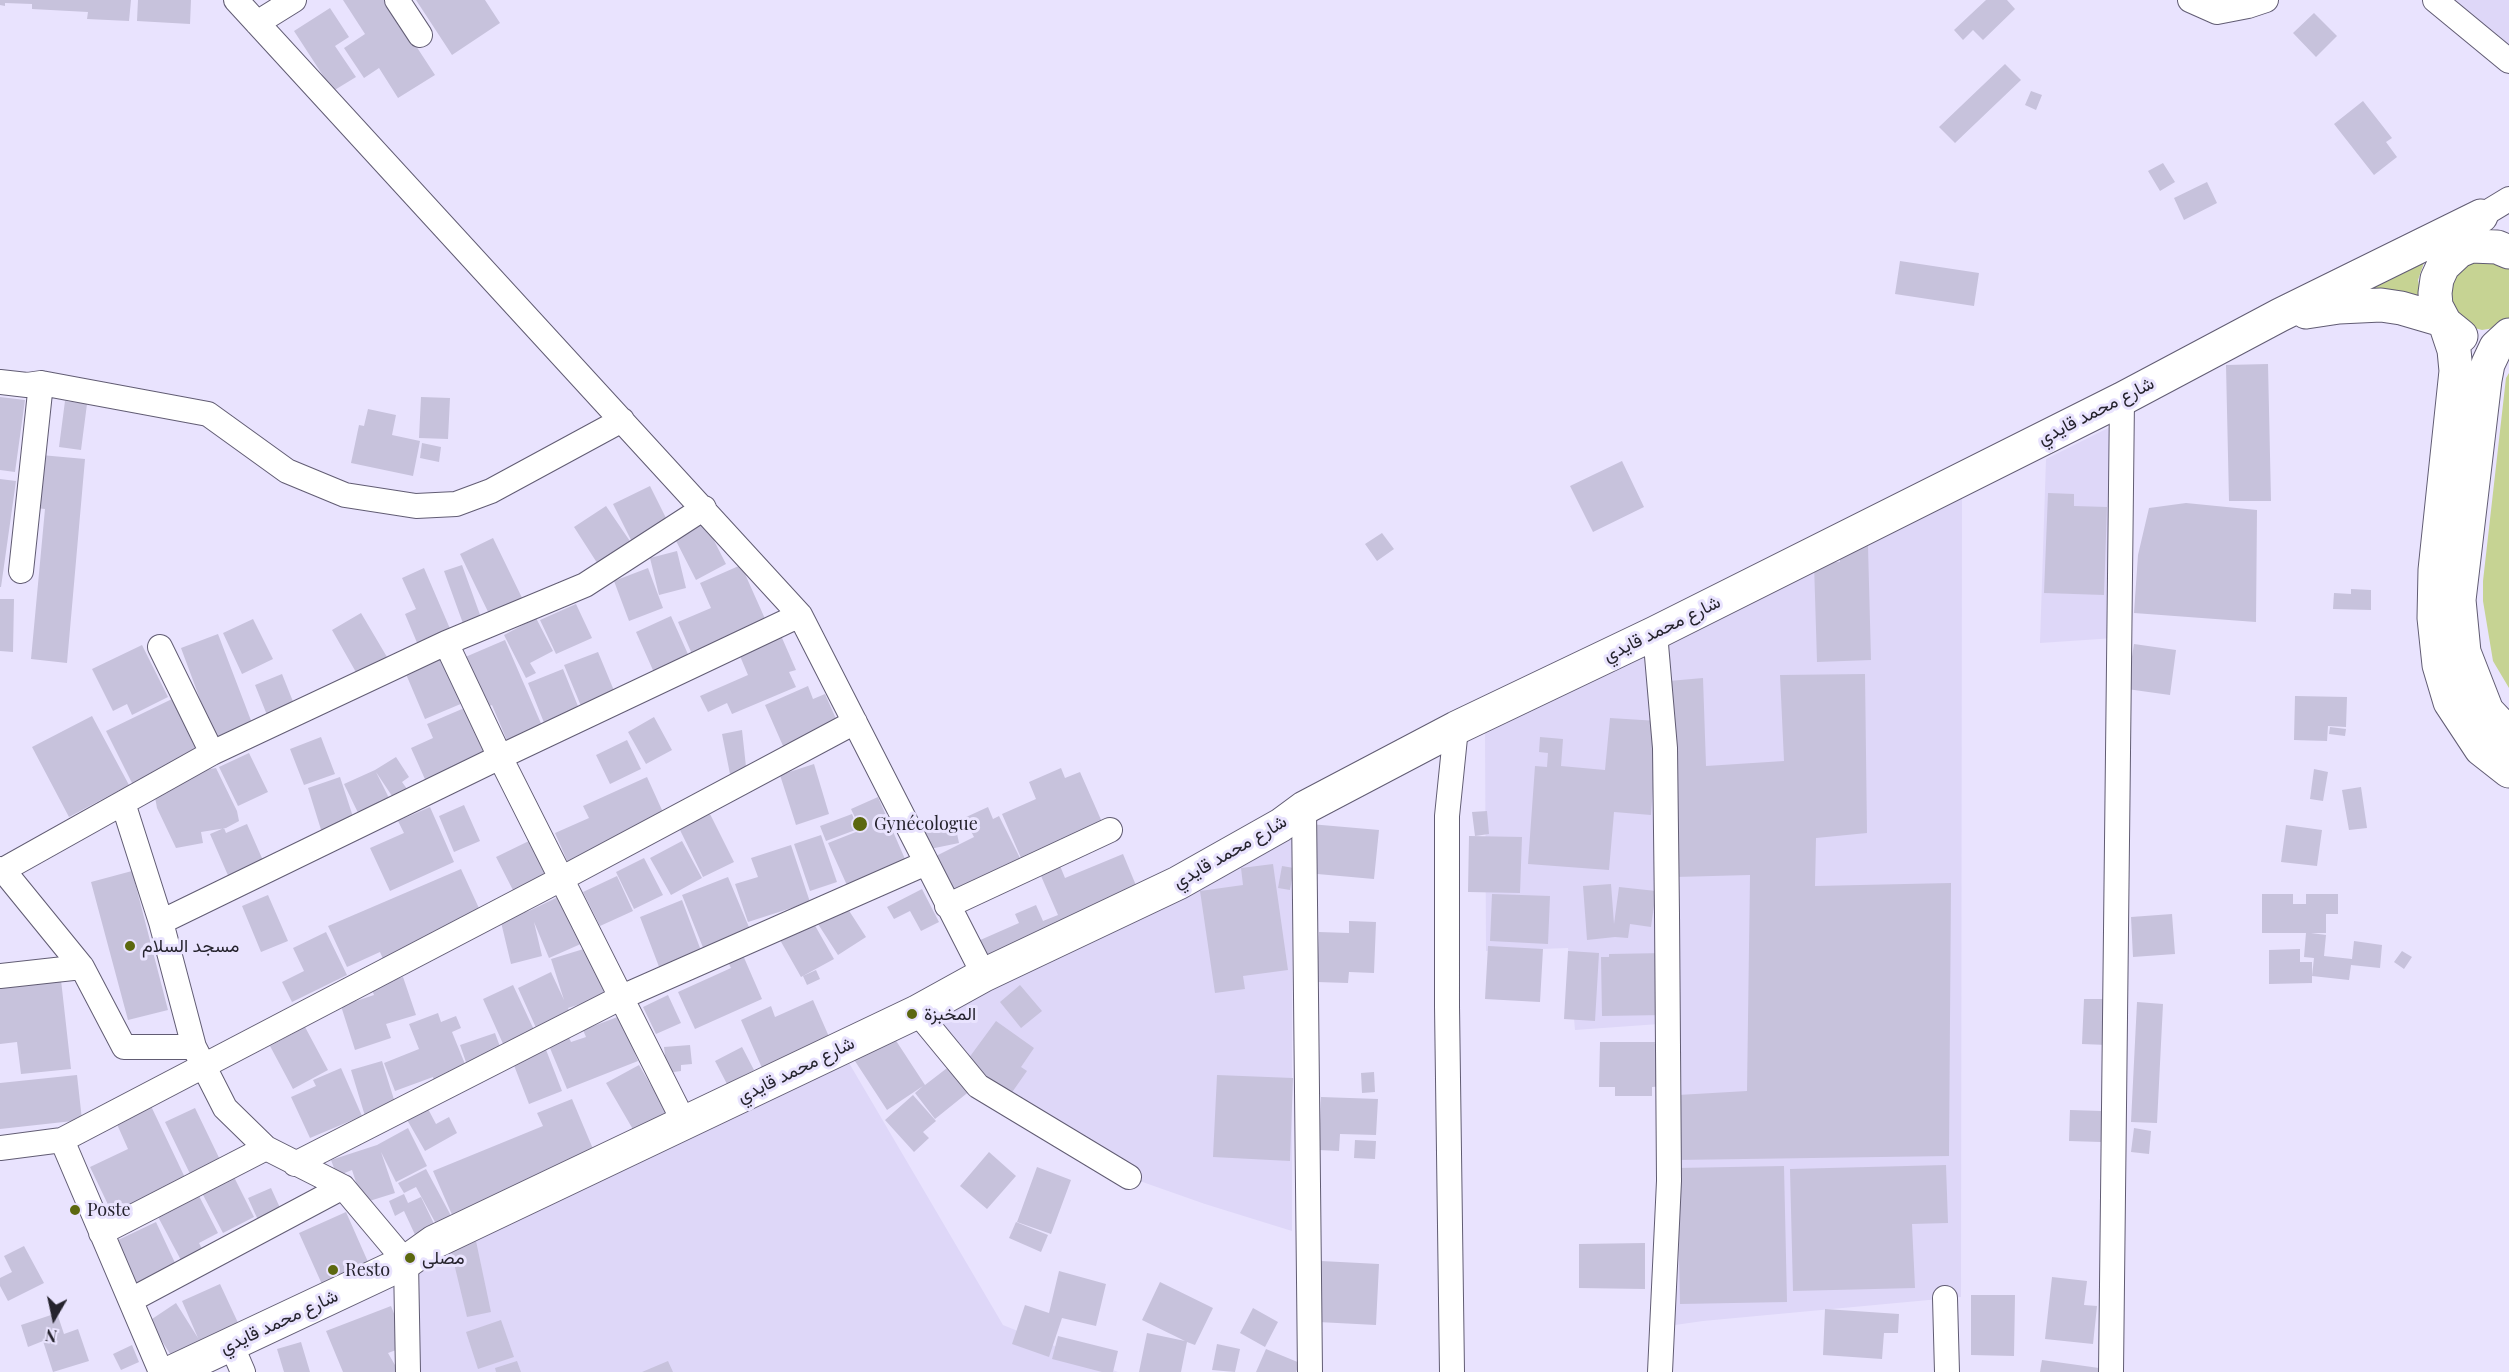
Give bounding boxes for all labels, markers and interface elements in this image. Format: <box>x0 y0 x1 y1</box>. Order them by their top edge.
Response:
street label: شارع محمد قايدي <box>2034 372 2158 450</box>
street label: شارع محمد قايدي <box>1600 591 1724 667</box>
street label: شارع محمد قايدي <box>1169 811 1291 893</box>
place label: Gynécologue <box>874 813 978 835</box>
marker: Gynécologue <box>851 815 869 833</box>
place label: مسجد السلام <box>142 935 239 957</box>
marker: مسجد السلام <box>123 939 137 953</box>
place label: المخبزة <box>924 1003 976 1025</box>
marker: المخبزة <box>905 1007 919 1021</box>
street label: شارع محمد قايدي <box>734 1032 858 1108</box>
place label: Poste <box>87 1199 131 1221</box>
marker: Poste <box>68 1203 82 1217</box>
place label: مصلى <box>422 1247 464 1269</box>
marker: مصلى <box>403 1251 417 1265</box>
place label: Resto <box>345 1259 390 1281</box>
marker: Resto <box>326 1263 340 1277</box>
street label: شارع محمد قايدي <box>217 1285 341 1359</box>
north arrow <box>24 1288 84 1348</box>
text: N <box>44 1325 58 1348</box>

